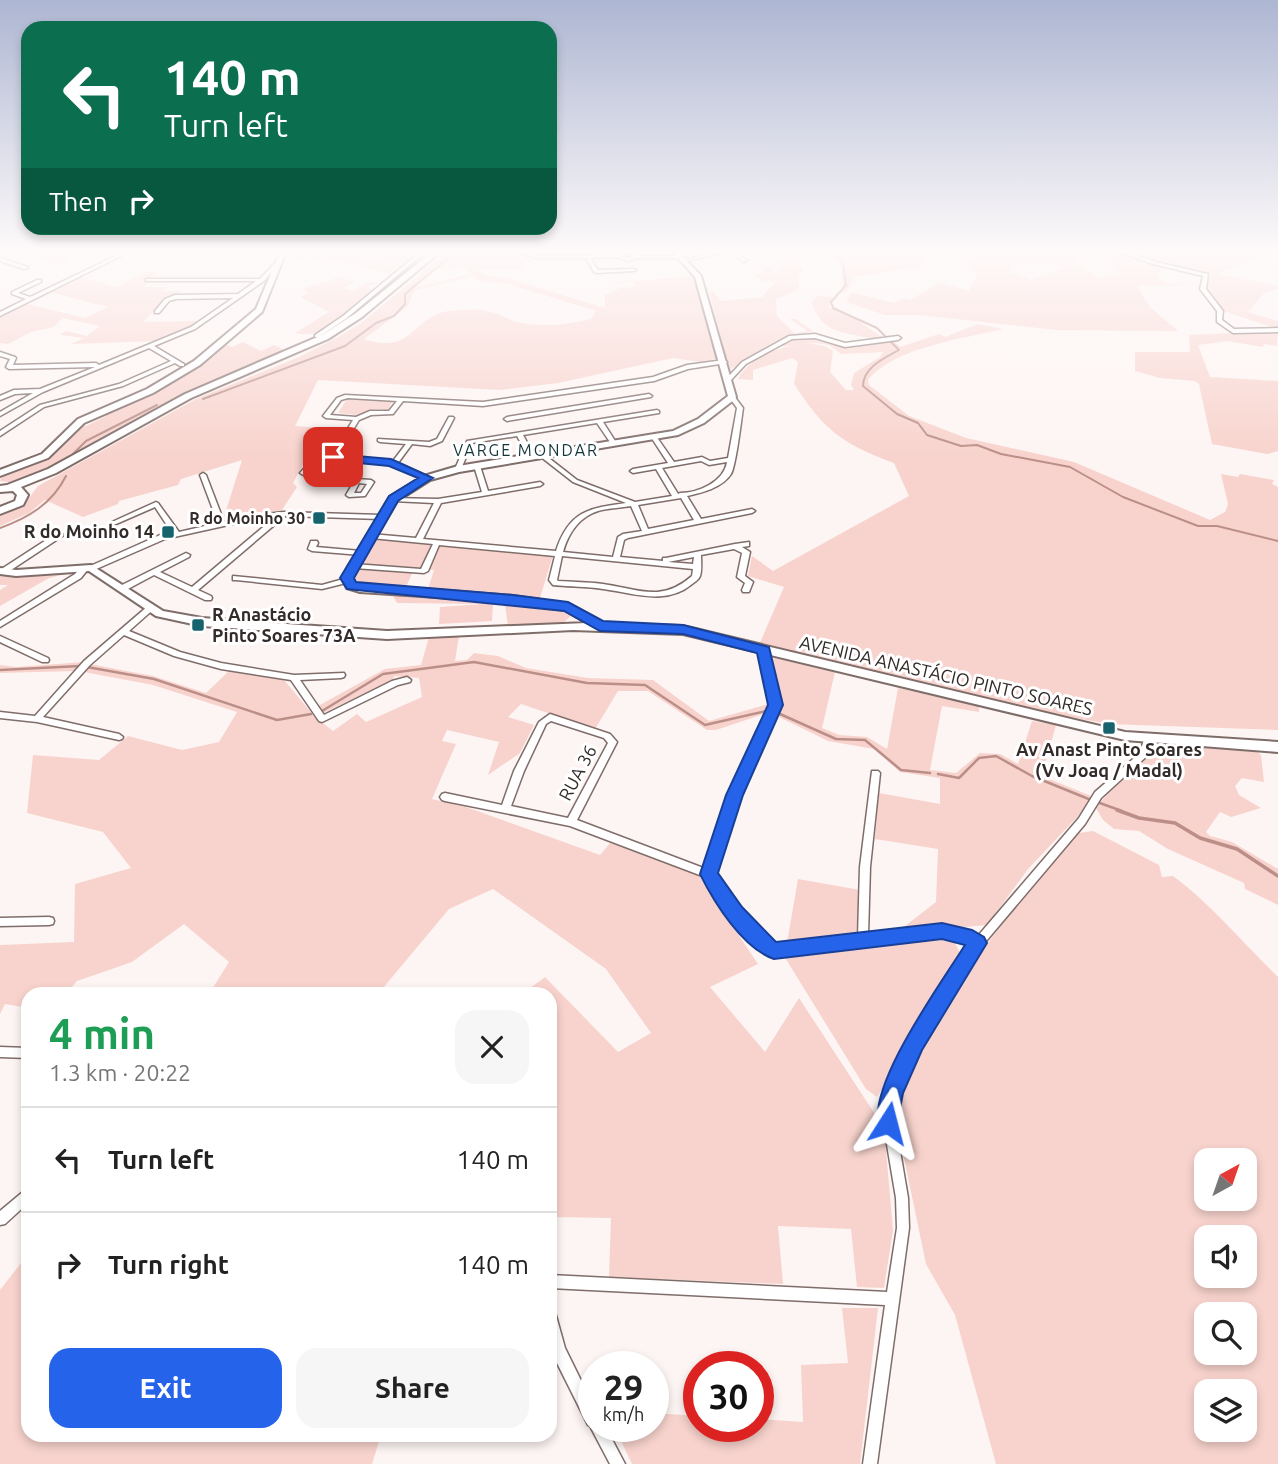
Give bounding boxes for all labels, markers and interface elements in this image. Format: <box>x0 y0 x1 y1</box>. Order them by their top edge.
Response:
icon: left <box>49 49 140 140</box>
text: 140 m <box>164 49 301 104</box>
text: Turn left <box>164 107 288 143</box>
icon: right <box>122 182 160 220</box>
text: Then <box>49 187 108 216</box>
pin <box>303 427 363 487</box>
icon: arrive <box>314 438 352 476</box>
district label: VARGE MONDAR <box>453 441 599 459</box>
place label: R do Moinho 30 <box>189 509 305 527</box>
marker: R do Moinho 30 <box>311 510 327 526</box>
place label: R do Moinho 14 <box>24 521 154 541</box>
marker: R do Moinho 14 <box>160 524 176 540</box>
place label: R Anastácio Pinto Soares 73A <box>212 604 356 645</box>
marker: R Anastácio Pinto Soares 73A <box>190 617 206 633</box>
street label: AVENIDA ANASTÁCIO PINTO SOARES <box>798 631 1095 719</box>
marker: Av Anast Pinto Soares (Vv Joaq / Madal) <box>1101 720 1117 736</box>
place label: Av Anast Pinto Soares (Vv Joaq / Madal) <box>1016 739 1202 781</box>
street label: RUA 36 <box>554 742 600 804</box>
text: 4 min <box>49 1010 155 1057</box>
button: close <box>455 1010 529 1084</box>
text: 1.3 km · 20:22 <box>49 1060 191 1085</box>
position arrow <box>851 1086 925 1160</box>
icon: left <box>49 1141 87 1179</box>
text: Turn left <box>108 1145 214 1174</box>
text: 140 m <box>457 1145 529 1174</box>
north arrow <box>1194 1148 1256 1211</box>
map controls <box>1194 1148 1257 1442</box>
button: sound <box>1194 1225 1257 1288</box>
icon: right <box>49 1246 87 1284</box>
text: Turn right <box>108 1250 229 1279</box>
text: 140 m <box>457 1250 529 1279</box>
button: search <box>1194 1302 1257 1365</box>
button: Exit <box>49 1348 282 1428</box>
button: Share <box>296 1348 529 1428</box>
speed limit sign: 30 <box>683 1351 774 1442</box>
text: 29 <box>604 1367 643 1407</box>
button: layers <box>1194 1379 1257 1442</box>
text: km/h <box>603 1404 644 1424</box>

